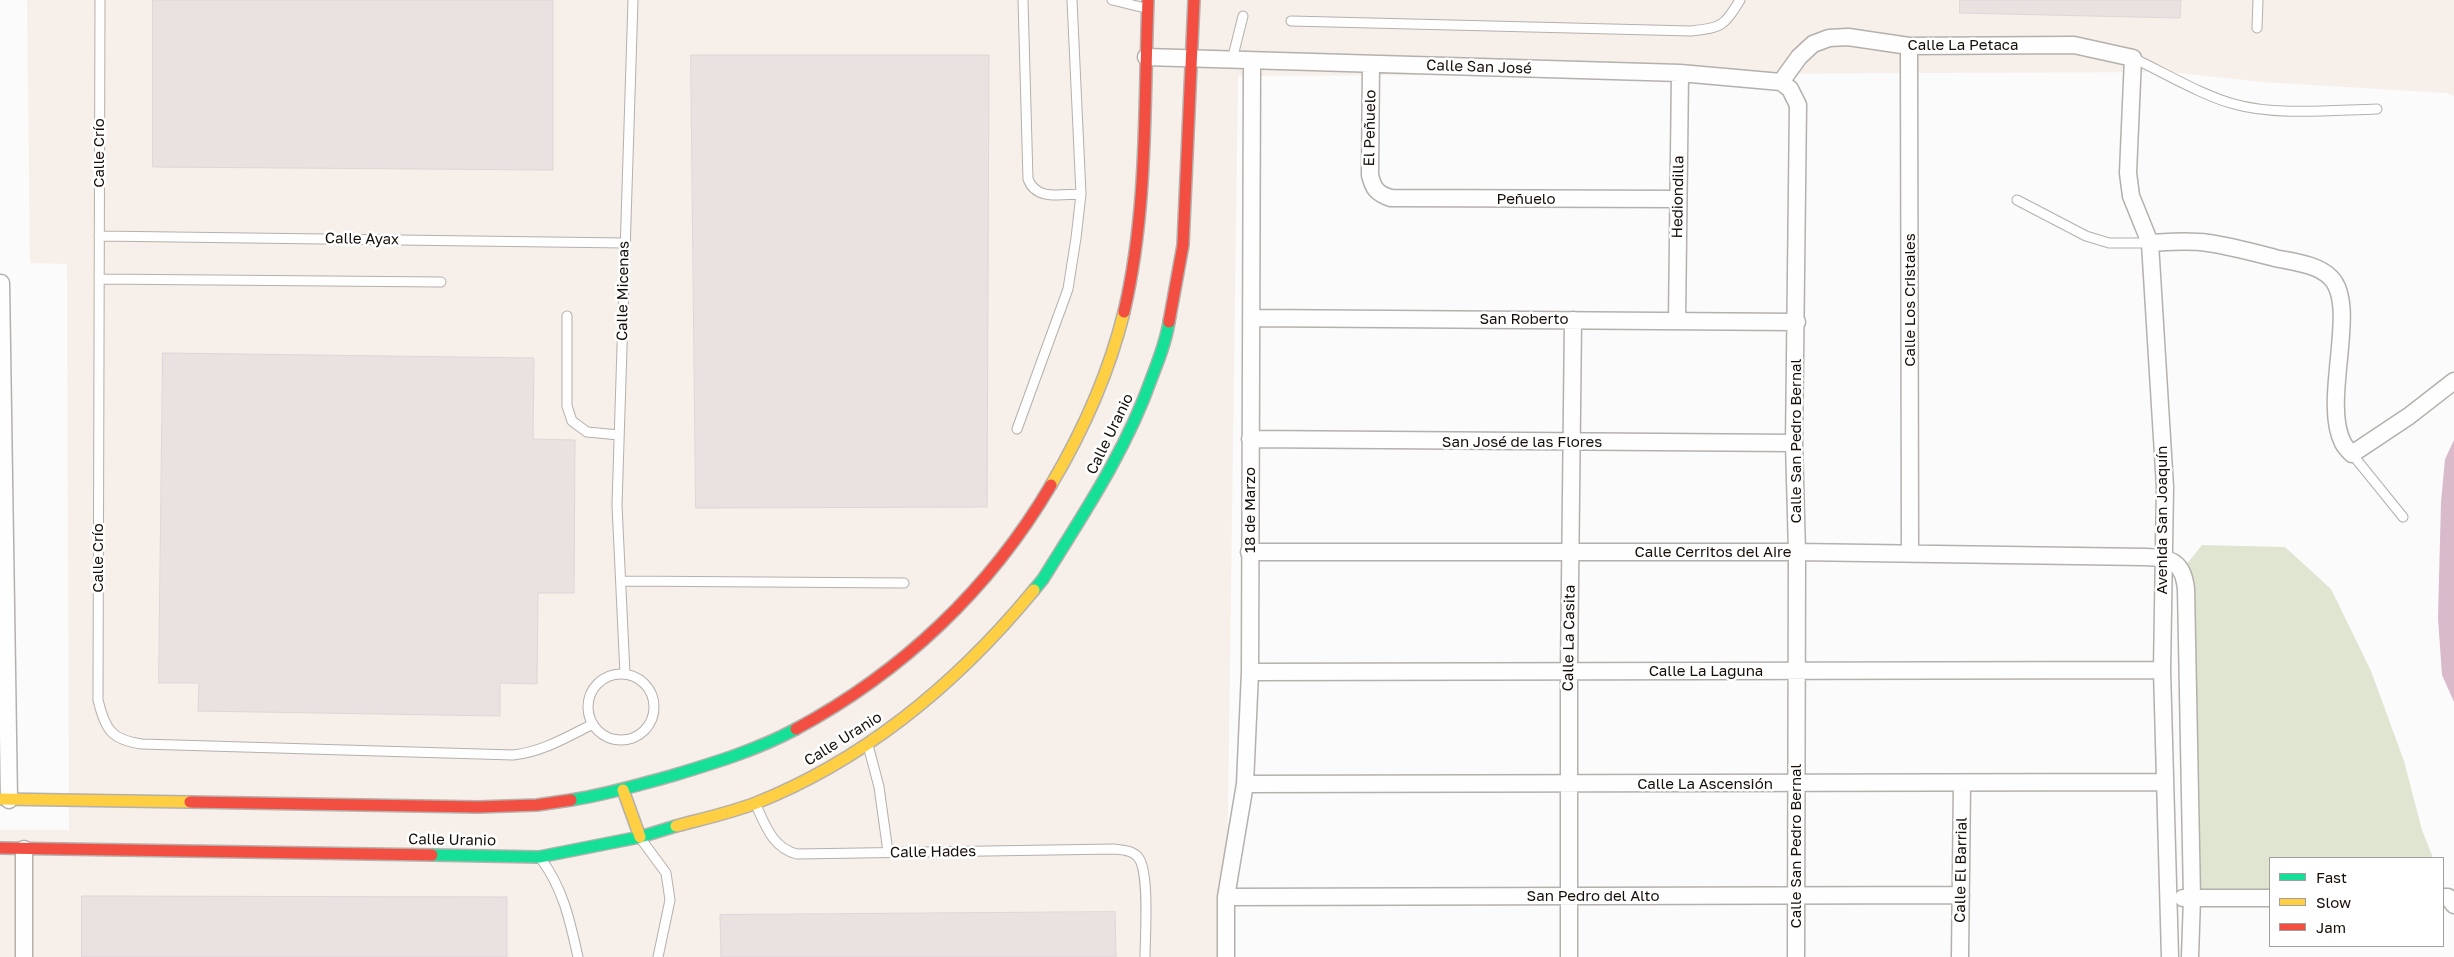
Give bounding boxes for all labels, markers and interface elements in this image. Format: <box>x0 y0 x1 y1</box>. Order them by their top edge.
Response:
street label: Calle La Petaca <box>1908 36 2018 54</box>
street label: Calle San José <box>1426 56 1532 78</box>
street label: El Peñuelo <box>1360 89 1380 167</box>
street label: Calle Crío <box>90 118 108 188</box>
street label: Hediondilla <box>1668 155 1688 239</box>
street label: Peñuelo <box>1496 190 1556 208</box>
street label: Calle Ayax <box>325 229 399 249</box>
street label: Calle Los Cristales <box>1901 233 1919 367</box>
street label: Calle Micenas <box>613 241 633 341</box>
street label: San Roberto <box>1479 310 1569 328</box>
street label: Calle San Pedro Bernal <box>1787 359 1805 523</box>
street label: Calle Uranio <box>1083 391 1137 477</box>
street label: San José de las Flores <box>1442 433 1602 451</box>
street label: Avenida San Joaquín <box>2153 445 2171 595</box>
street label: 18 de Marzo <box>1241 467 1259 553</box>
street label: Calle Crío <box>89 523 107 593</box>
street label: Calle Cerritos del Aire <box>1635 543 1791 561</box>
street label: Calle La Casita <box>1559 585 1579 691</box>
street label: Calle La Laguna <box>1649 662 1763 680</box>
street label: Calle Uranio <box>801 708 885 770</box>
street label: Calle San Pedro Bernal <box>1787 764 1805 928</box>
street label: Calle La Ascensión <box>1637 775 1773 793</box>
street label: Calle El Barrial <box>1951 817 1971 923</box>
street label: Calle Uranio <box>408 830 496 850</box>
street label: Calle Hades <box>890 842 976 862</box>
legend <box>2269 857 2444 947</box>
text: Fast <box>2316 868 2347 886</box>
street label: San Pedro del Alto <box>1527 887 1659 905</box>
text: Slow <box>2316 893 2351 911</box>
text: Jam <box>2316 918 2346 936</box>

